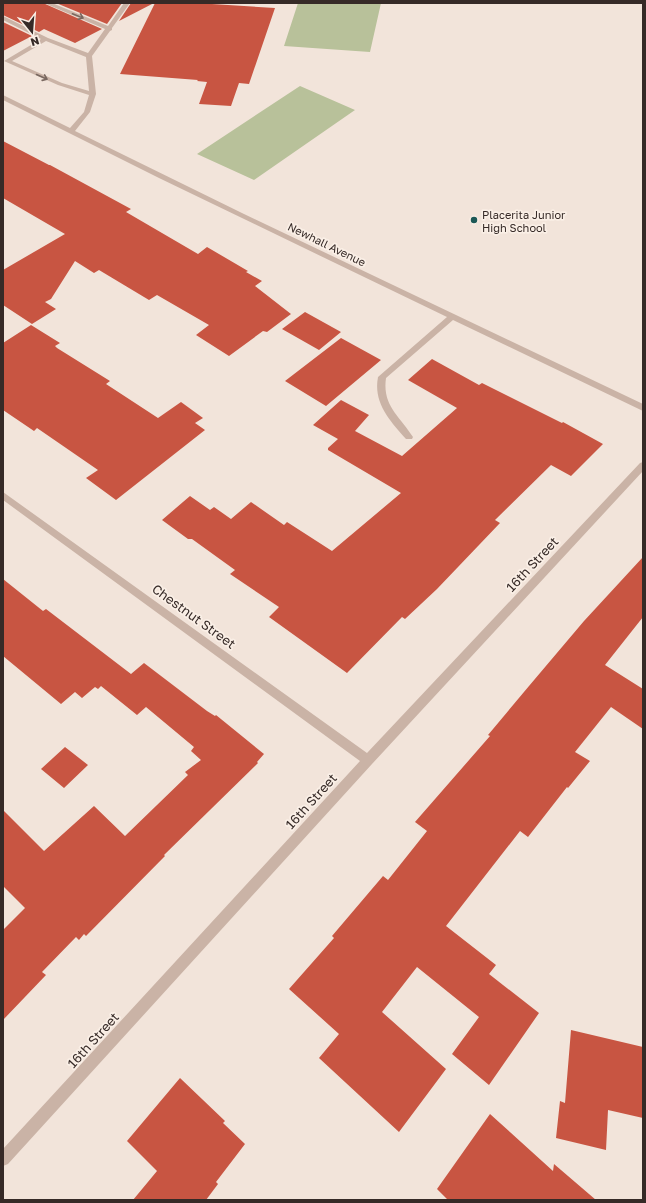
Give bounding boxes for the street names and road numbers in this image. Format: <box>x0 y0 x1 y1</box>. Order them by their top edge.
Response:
street label: Newhall Avenue <box>286 219 368 269</box>
street label: 16th Street <box>503 533 561 595</box>
street label: Chestnut Street <box>149 580 239 652</box>
street label: 16th Street <box>282 770 340 832</box>
street label: 16th Street <box>64 1009 122 1071</box>

